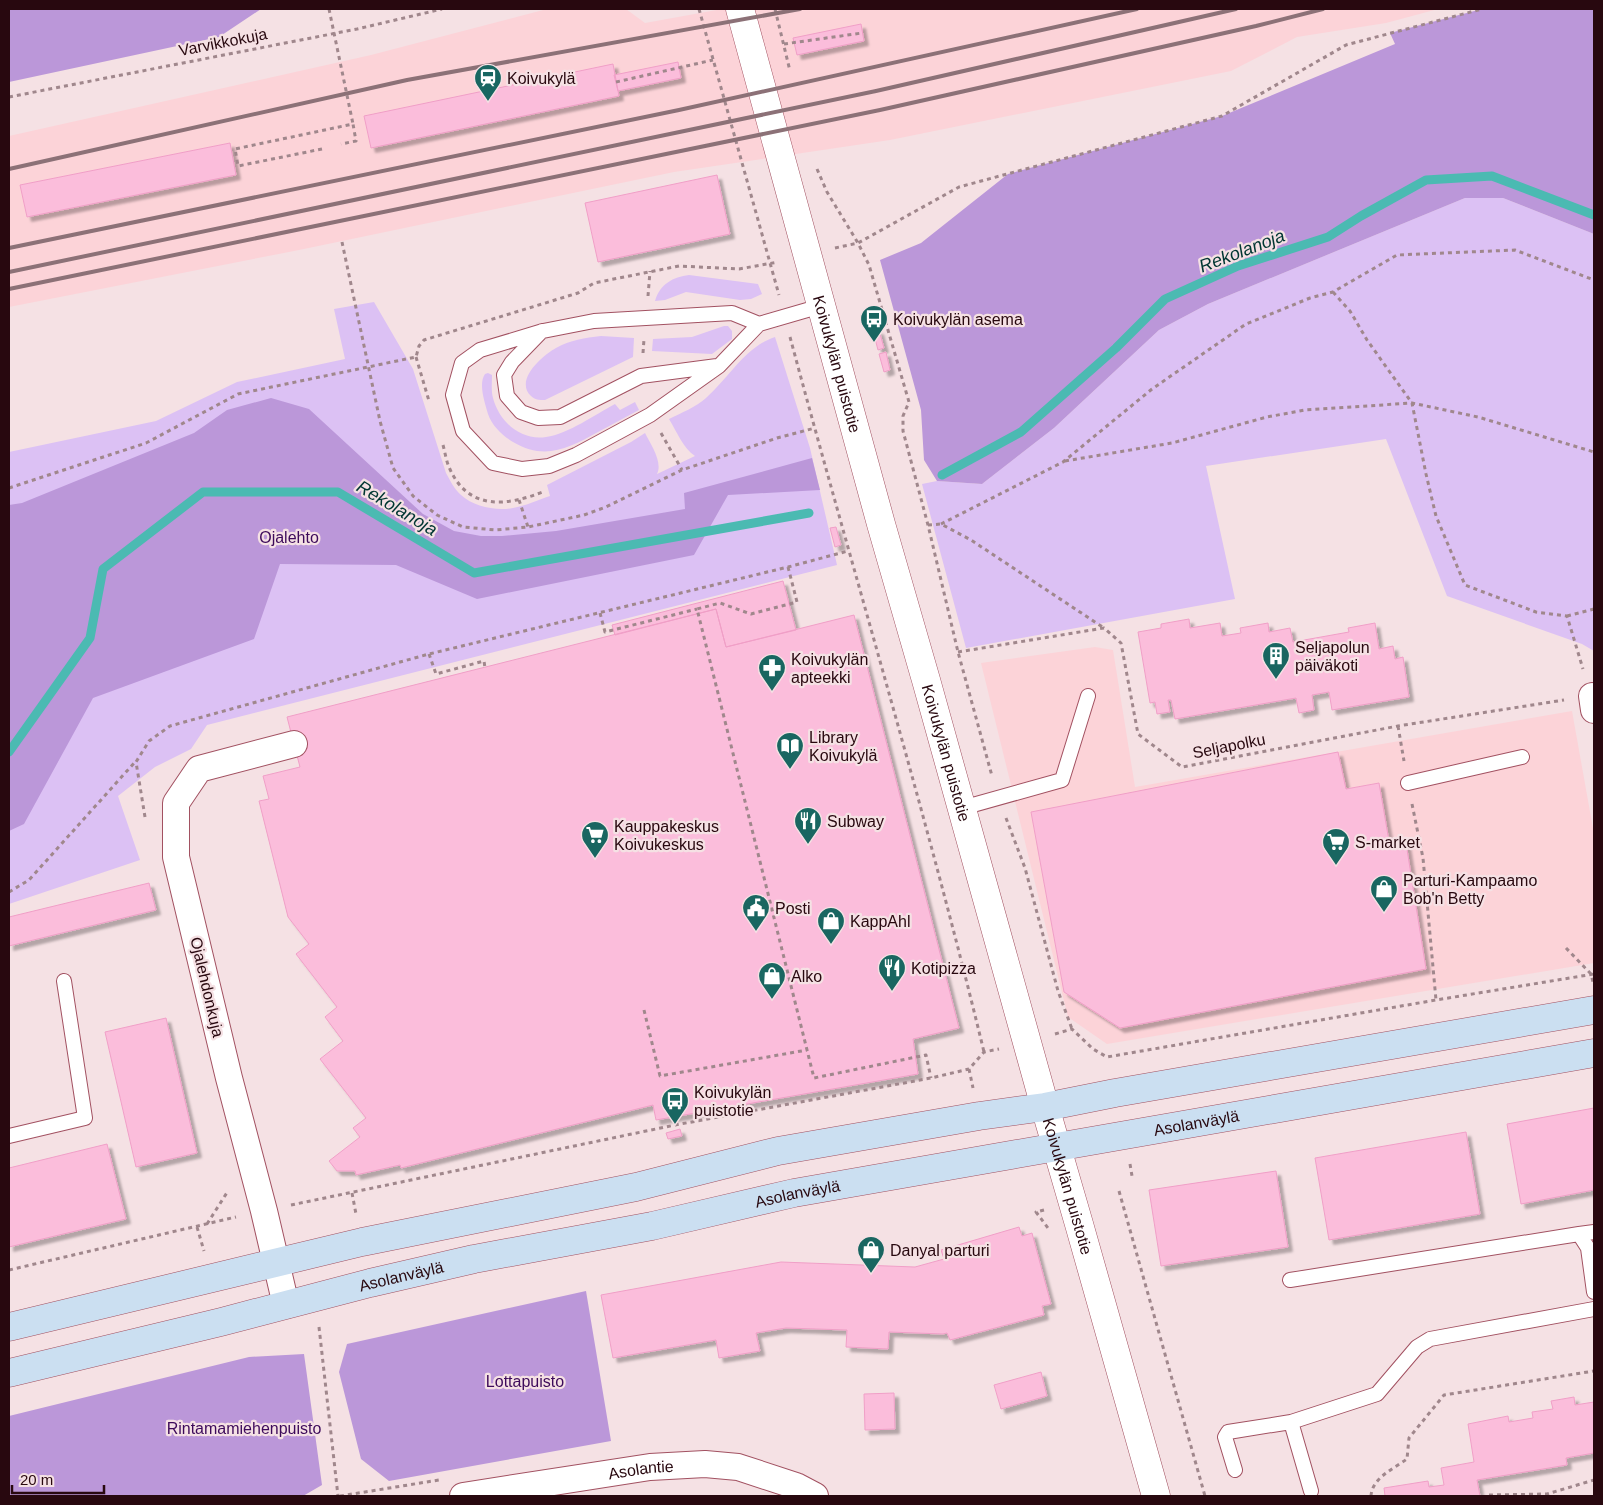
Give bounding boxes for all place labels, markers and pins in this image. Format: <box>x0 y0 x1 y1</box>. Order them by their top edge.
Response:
station icon: Koivukylä <box>473 63 503 102</box>
place label: Koivukylä <box>507 70 576 87</box>
bus stop icon: Koivukylän asema <box>859 304 889 343</box>
place label: Koivukylän asema <box>893 311 1023 328</box>
place label: Seljapolun päiväkoti <box>1295 639 1370 674</box>
building icon: Seljapolun päiväkoti <box>1261 641 1291 680</box>
place label: Koivukylän apteekki <box>791 651 868 686</box>
pharmacy icon: Koivukylän apteekki <box>757 653 787 692</box>
place label: Library Koivukylä <box>809 729 878 764</box>
library icon: Library Koivukylä <box>775 731 805 770</box>
restaurant icon: Subway <box>793 806 823 845</box>
place label: Subway <box>827 813 884 830</box>
place label: Kauppakeskus Koivukeskus <box>614 818 719 853</box>
supermarket icon: Kauppakeskus Koivukeskus <box>580 820 610 859</box>
supermarket icon: S-market <box>1321 827 1351 866</box>
place label: S-market <box>1355 834 1420 851</box>
place label: Parturi-Kampaamo Bob'n Betty <box>1403 872 1537 907</box>
shop icon: Parturi-Kampaamo Bob'n Betty <box>1369 874 1399 913</box>
public building icon: Posti <box>741 893 771 932</box>
place label: Posti <box>775 900 811 917</box>
shop icon: KappAhl <box>816 906 846 945</box>
place label: KappAhl <box>850 913 911 930</box>
restaurant icon: Kotipizza <box>877 953 907 992</box>
place label: Kotipizza <box>911 960 976 977</box>
shop icon: Alko <box>757 961 787 1000</box>
place label: Alko <box>791 968 822 985</box>
place label: Koivukylän puistotie <box>694 1084 771 1119</box>
bus stop icon: Koivukylän puistotie <box>660 1086 690 1125</box>
shop icon: Danyal parturi <box>856 1235 886 1274</box>
place label: Danyal parturi <box>890 1242 990 1259</box>

